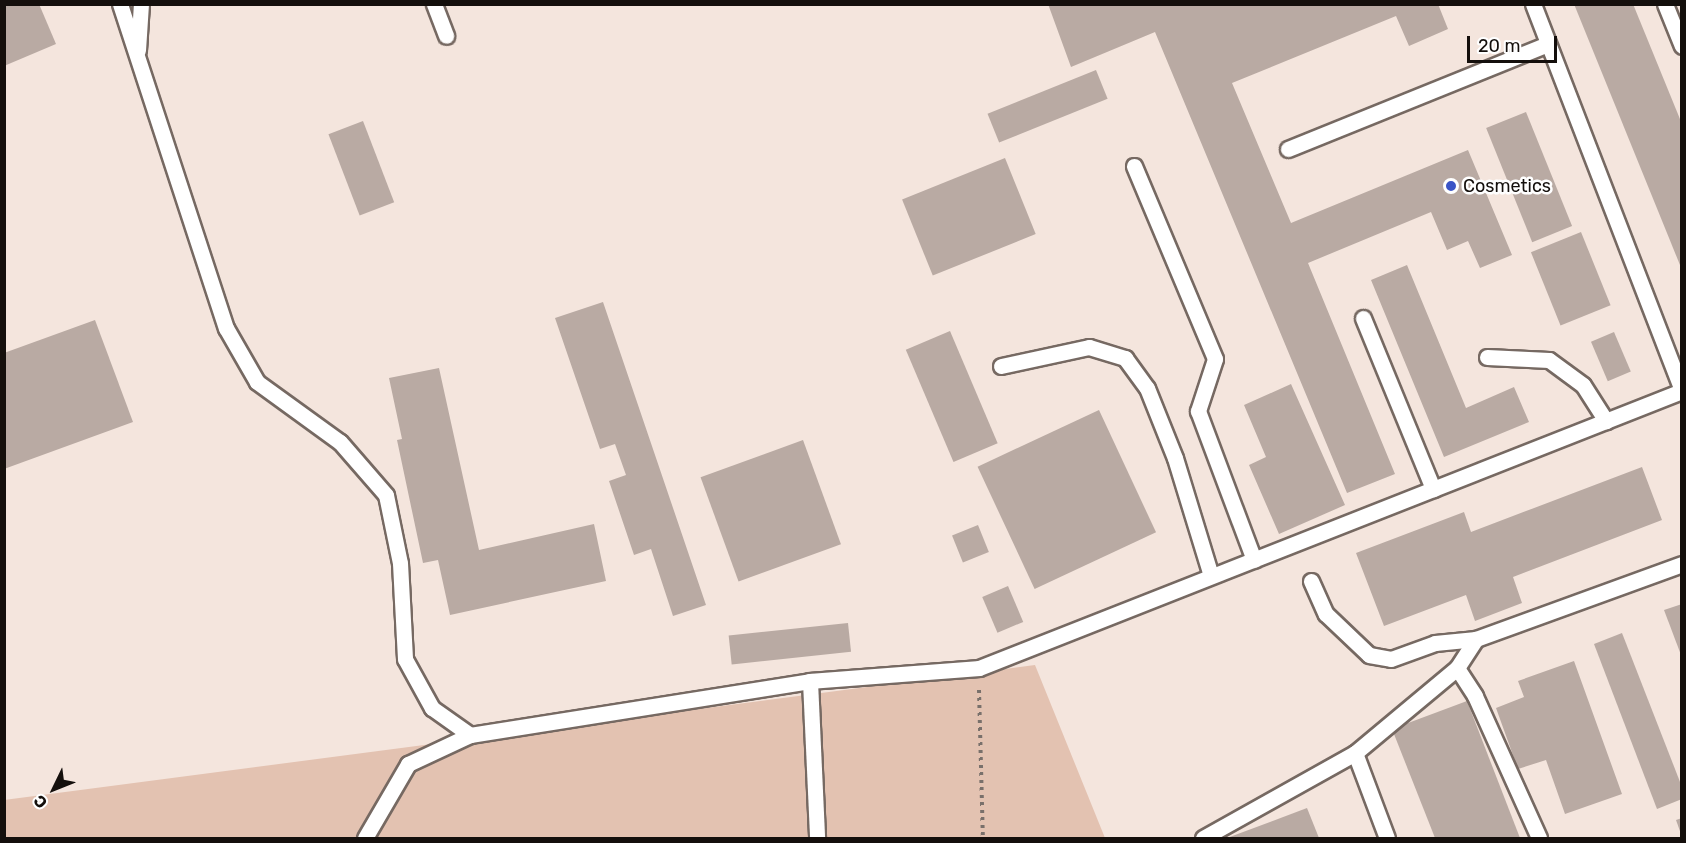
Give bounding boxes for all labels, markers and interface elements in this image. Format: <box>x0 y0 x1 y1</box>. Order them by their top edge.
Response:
scale bar <box>1470 24 1560 62</box>
text: 20 m <box>1478 35 1520 57</box>
place label: Cosmetics <box>1463 175 1551 197</box>
marker: Cosmetics <box>1444 179 1458 193</box>
north arrow <box>24 759 84 819</box>
text: С <box>30 791 51 812</box>

